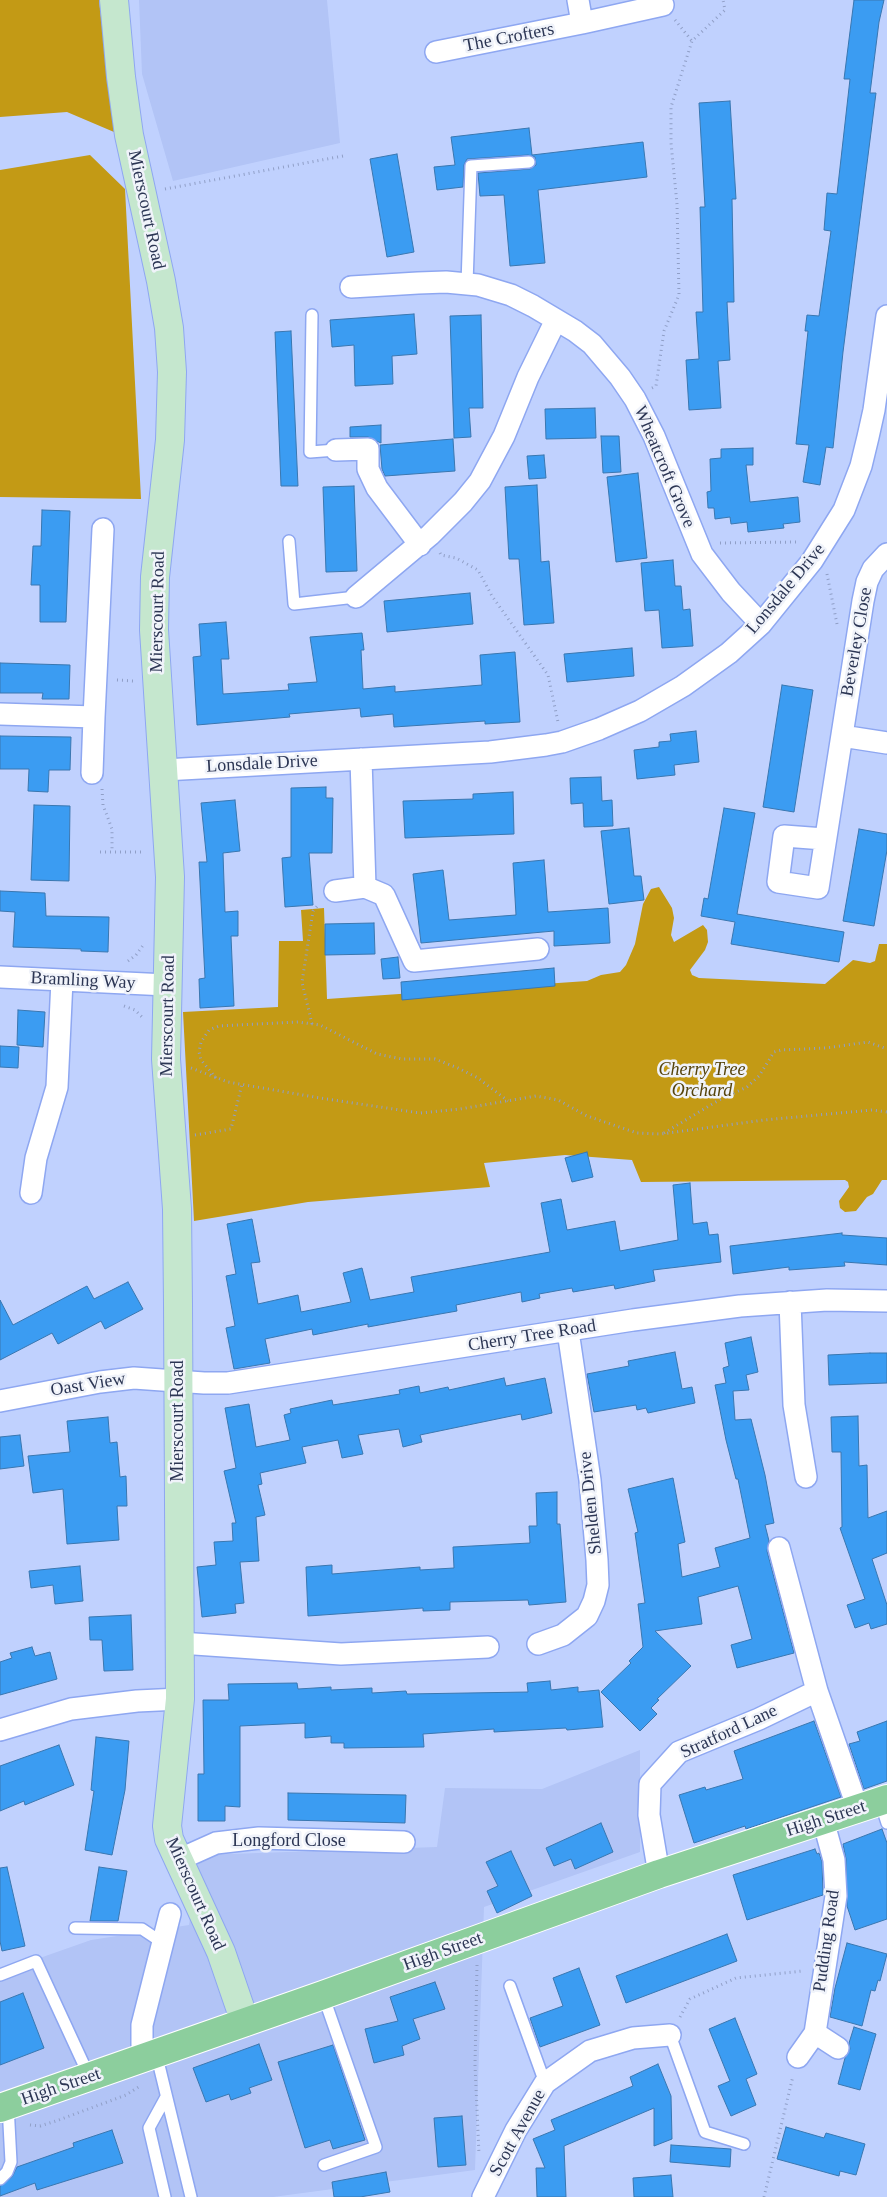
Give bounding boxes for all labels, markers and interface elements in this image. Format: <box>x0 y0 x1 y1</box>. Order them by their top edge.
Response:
street label: The Crofters <box>462 19 556 57</box>
street label: Mierscourt Road <box>123 148 169 272</box>
street label: Wheatcroft Grove <box>629 403 699 531</box>
street label: Lonsdale Drive <box>742 539 830 639</box>
street label: Mierscourt Road <box>146 551 170 673</box>
street label: Beverley Close <box>837 586 877 698</box>
street label: Lonsdale Drive <box>206 750 318 778</box>
street label: Mierscourt Road <box>156 955 180 1077</box>
street label: Bramling Way <box>30 967 136 995</box>
park label: Cherry Tree Orchard <box>659 1059 745 1102</box>
street label: Cherry Tree Road <box>466 1315 598 1357</box>
street label: Mierscourt Road <box>167 1360 189 1482</box>
street label: Oast View <box>49 1368 127 1402</box>
street label: Shelden Drive <box>575 1450 607 1556</box>
street label: Stratford Lane <box>677 1700 781 1764</box>
street label: High Street <box>783 1796 869 1842</box>
street label: Longford Close <box>232 1830 346 1852</box>
street label: Mierscourt Road <box>160 1834 230 1954</box>
street label: Pudding Road <box>809 1889 845 1993</box>
street label: High Street <box>401 1928 485 1976</box>
street label: High Street <box>18 2063 104 2111</box>
street label: Scott Avenue <box>485 2086 551 2180</box>

